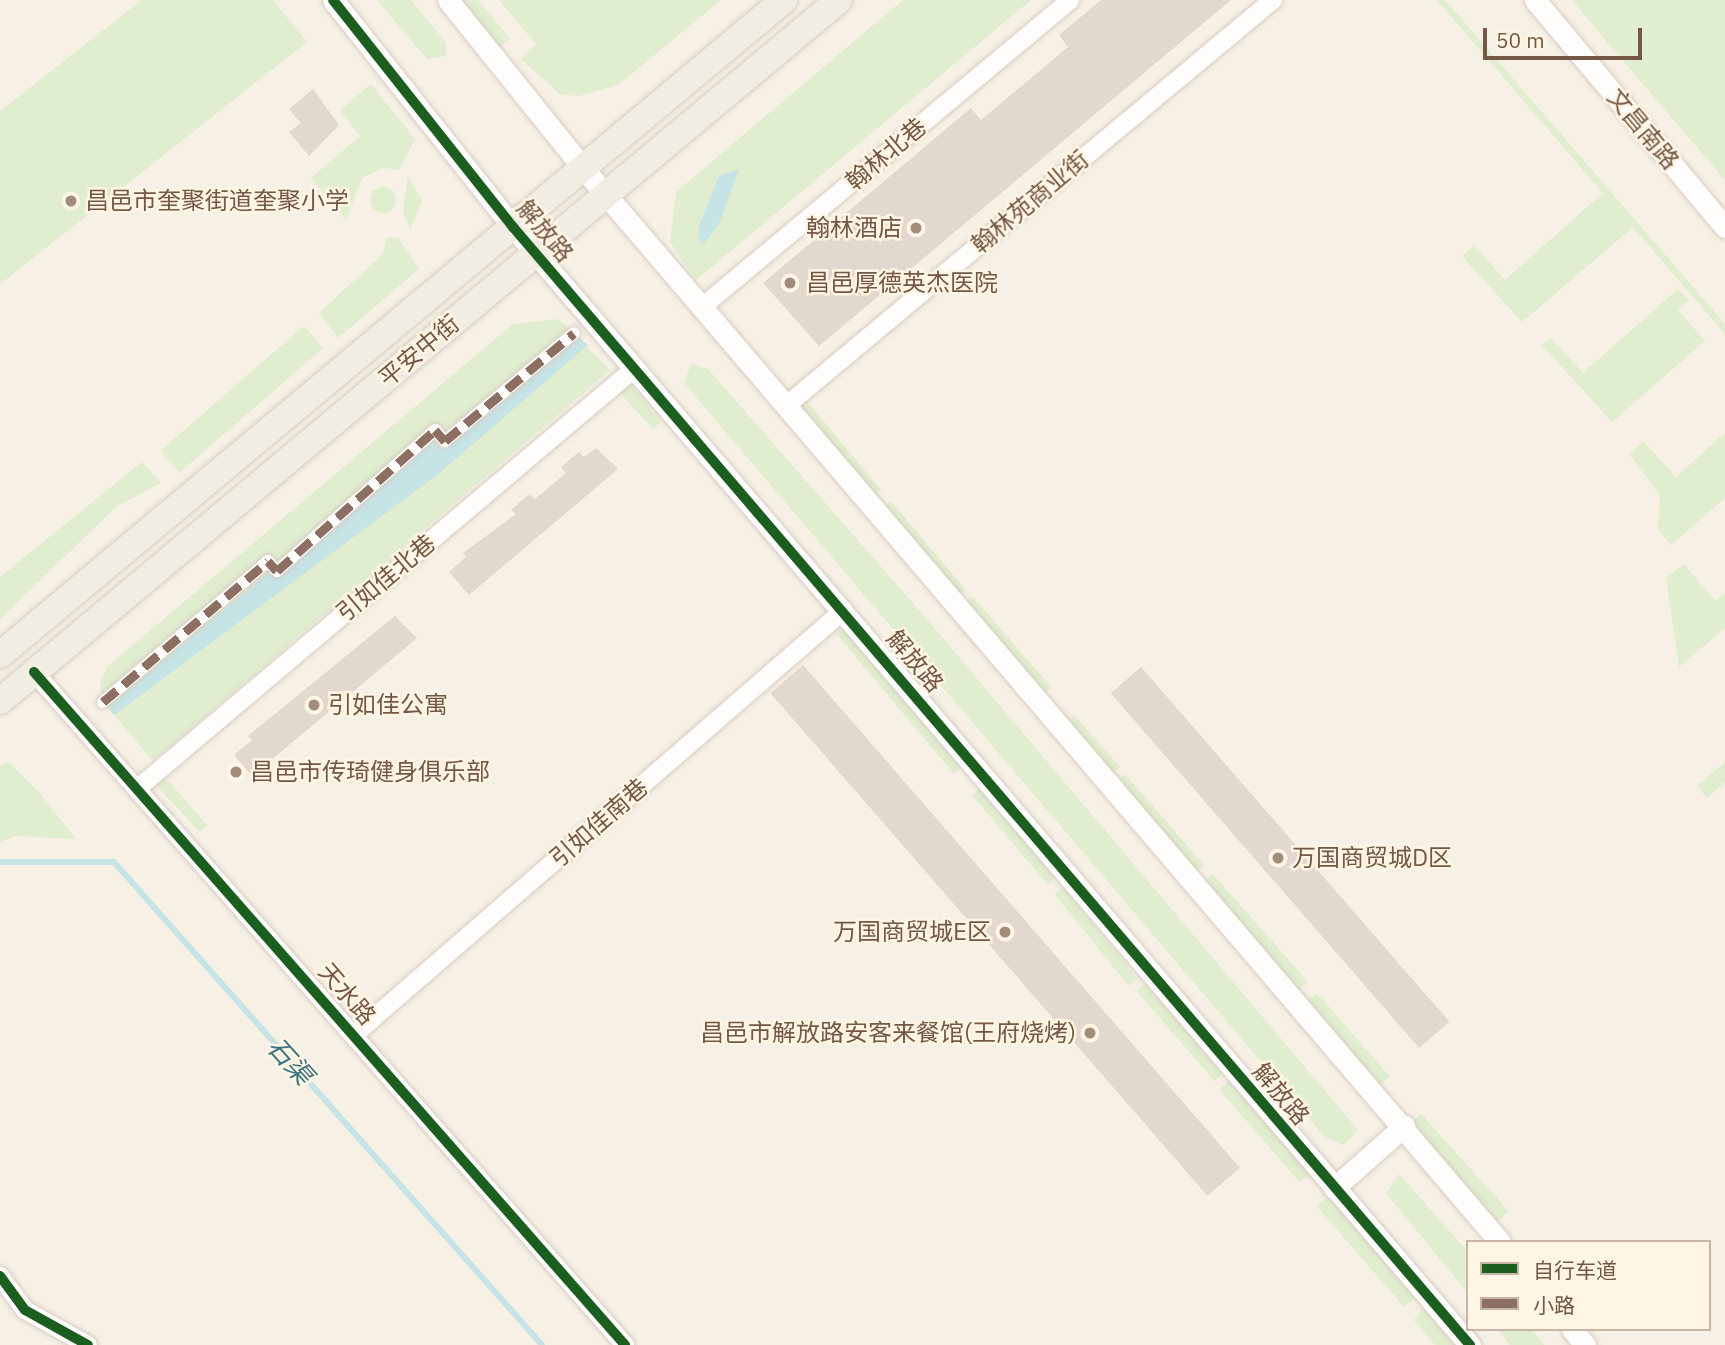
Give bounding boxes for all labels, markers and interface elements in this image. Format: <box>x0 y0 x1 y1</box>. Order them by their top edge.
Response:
scale bar <box>1487 14 1646 58</box>
text: 50 m <box>1496 26 1545 54</box>
street label: 文昌南路 <box>1601 83 1685 175</box>
street label: 翰林北巷 <box>840 112 932 196</box>
street label: 翰林苑商业街 <box>966 145 1094 259</box>
place label: 昌邑市奎聚街道奎聚小学 <box>85 187 349 215</box>
marker: 昌邑市奎聚街道奎聚小学 <box>63 193 79 209</box>
street label: 解放路 <box>511 194 579 268</box>
place label: 翰林酒店 <box>806 214 902 242</box>
marker: 翰林酒店 <box>908 220 924 236</box>
place label: 昌邑厚德英杰医院 <box>806 269 998 297</box>
marker: 昌邑厚德英杰医院 <box>780 273 800 293</box>
street label: 平安中街 <box>373 309 465 393</box>
street label: 引如佳北巷 <box>331 528 441 628</box>
street label: 解放路 <box>881 624 949 698</box>
place label: 引如佳公寓 <box>328 691 448 719</box>
marker: 引如佳公寓 <box>306 697 322 713</box>
place label: 昌邑市传琦健身俱乐部 <box>250 758 490 786</box>
marker: 昌邑市传琦健身俱乐部 <box>228 764 244 780</box>
street label: 引如佳南巷 <box>544 773 654 873</box>
place label: 万国商贸城D区 <box>1292 844 1452 872</box>
marker: 万国商贸城D区 <box>1270 850 1286 866</box>
place label: 万国商贸城E区 <box>833 918 991 946</box>
marker: 万国商贸城E区 <box>997 924 1013 940</box>
street label: 天水路 <box>313 957 381 1031</box>
place label: 昌邑市解放路安客来餐馆(王府烧烤) <box>700 1019 1076 1047</box>
marker: 昌邑市解放路安客来餐馆(王府烧烤) <box>1082 1025 1098 1041</box>
water label: 石渠 <box>261 1031 319 1091</box>
street label: 解放路 <box>1247 1057 1315 1131</box>
legend <box>1466 1240 1711 1331</box>
text: 自行车道 <box>1533 1256 1617 1284</box>
text: 小路 <box>1533 1291 1575 1319</box>

